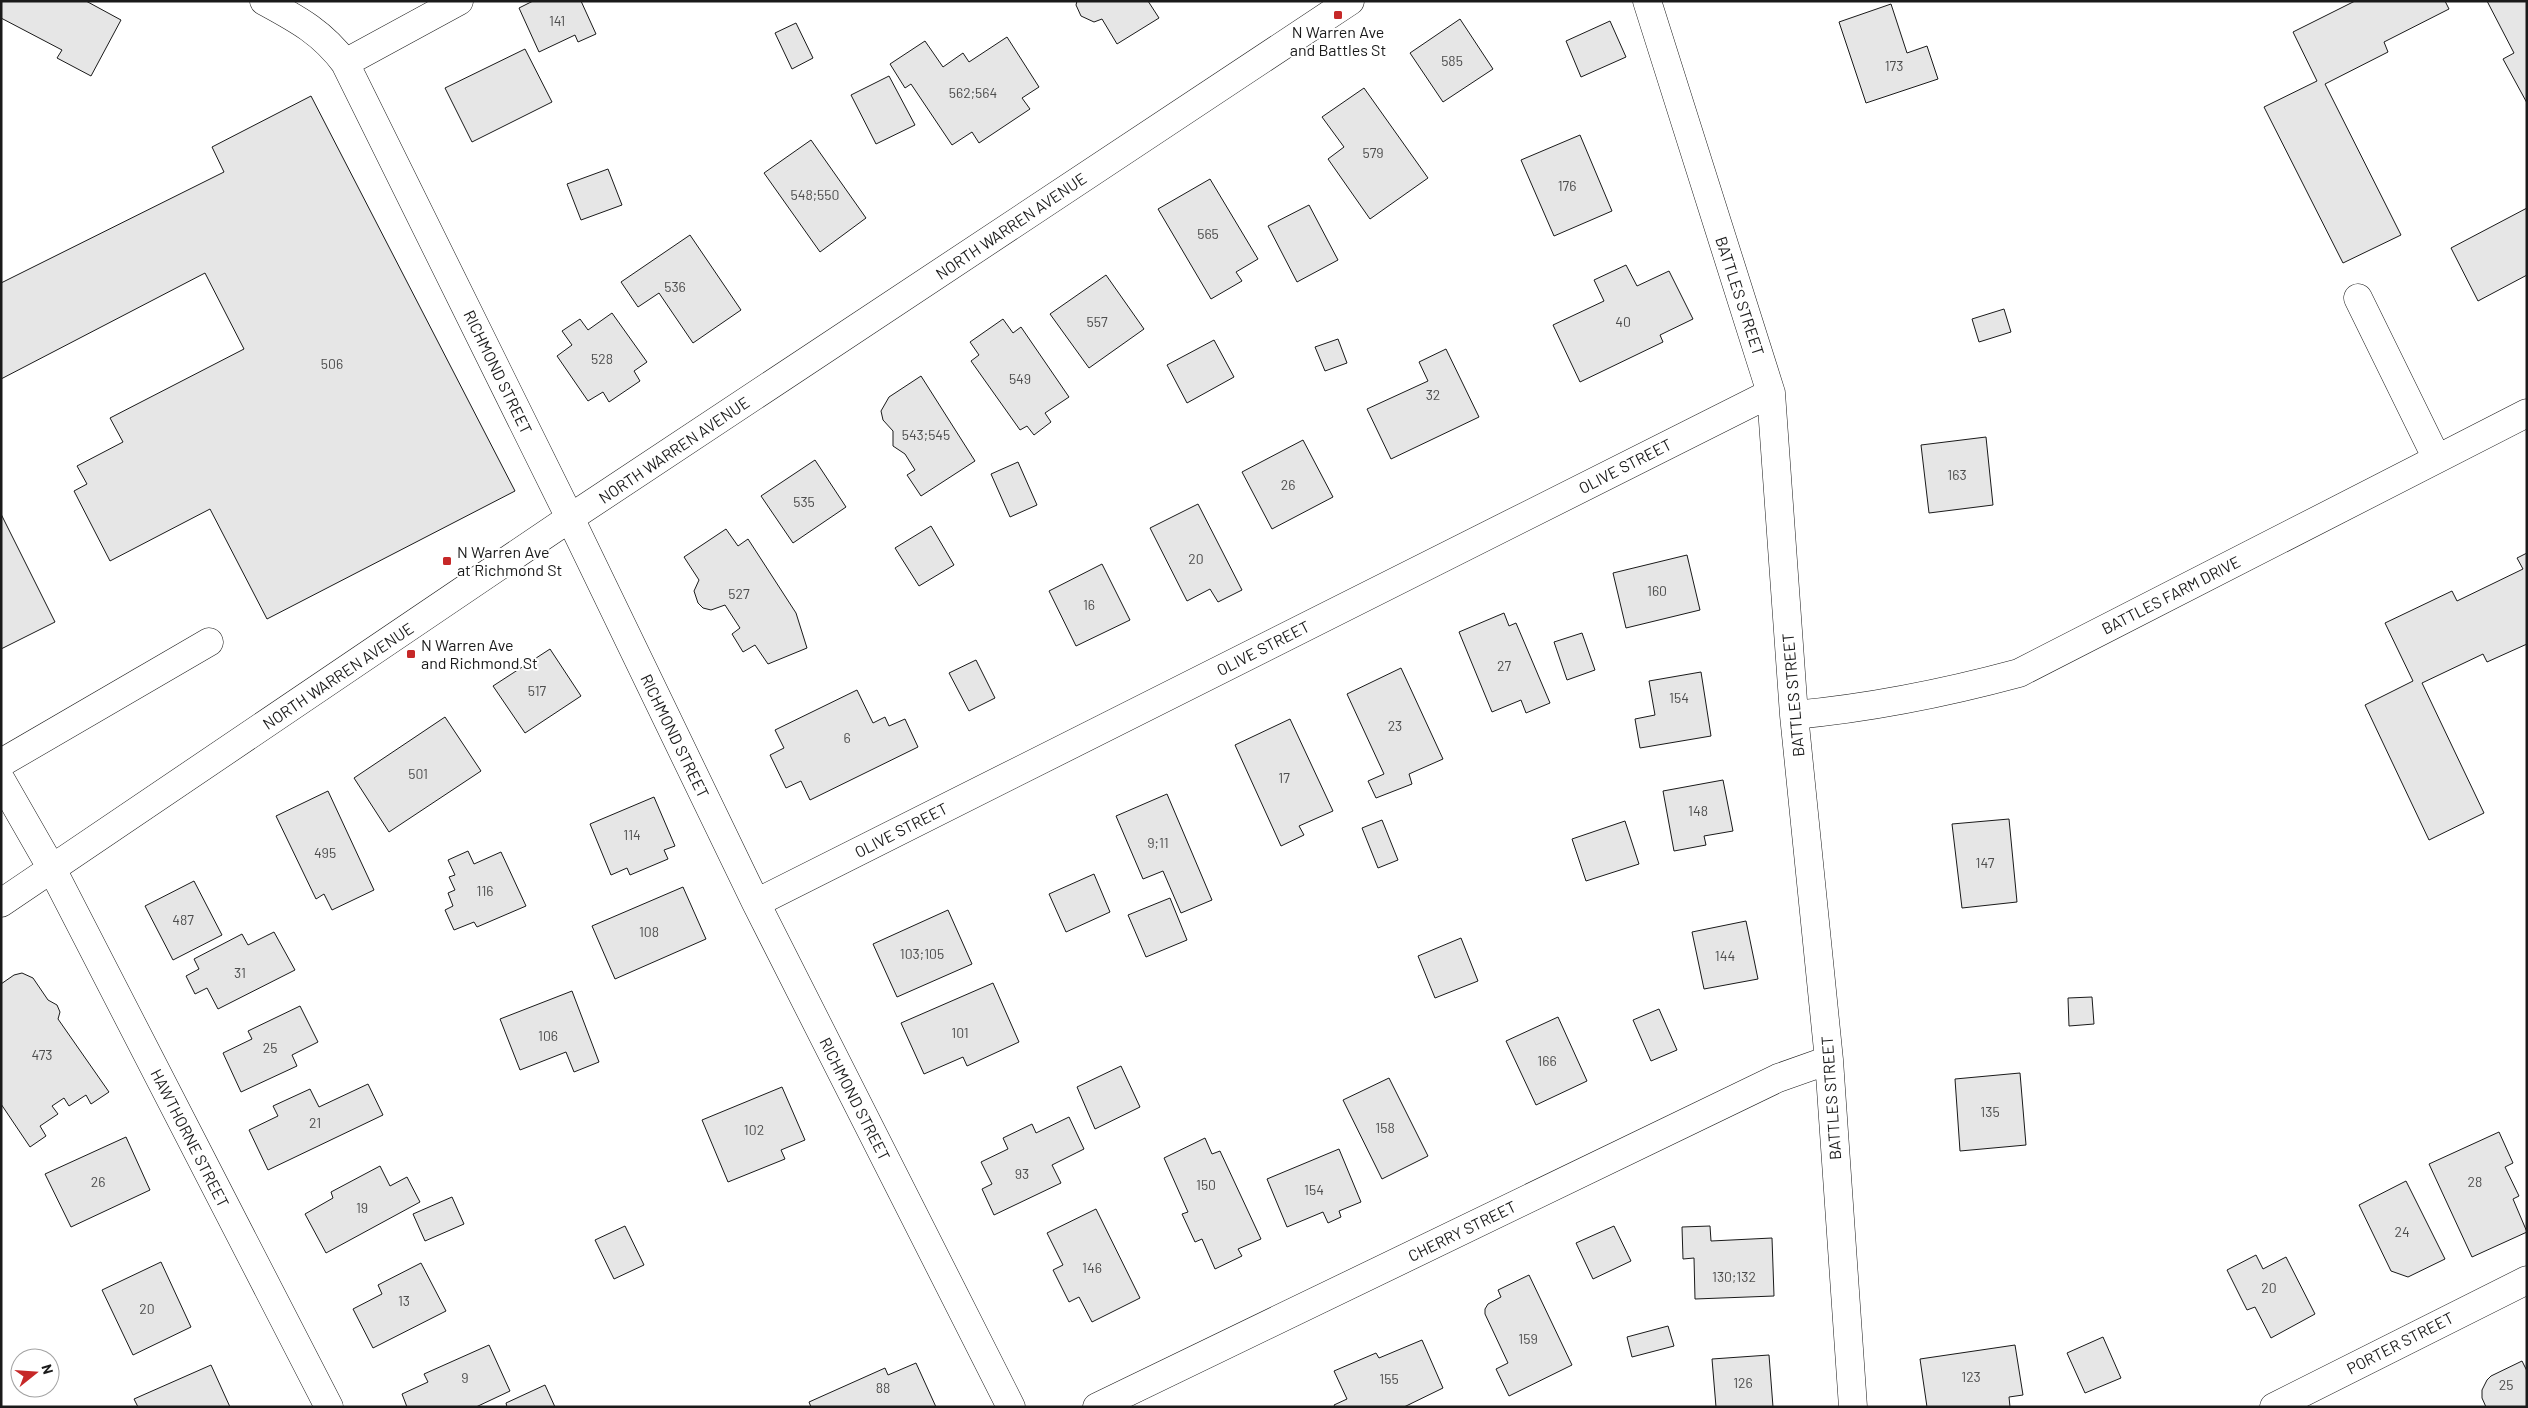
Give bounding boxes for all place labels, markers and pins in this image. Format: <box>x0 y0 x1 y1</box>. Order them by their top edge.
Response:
marker: N Warren Ave and Battles St <box>1332 9 1344 21</box>
place label: N Warren Ave and Battles St <box>1290 22 1386 59</box>
place label: N Warren Ave at Richmond St <box>457 542 562 579</box>
marker: N Warren Ave at Richmond St <box>441 555 453 567</box>
place label: N Warren Ave and Richmond St <box>421 635 538 672</box>
marker: N Warren Ave and Richmond St <box>405 648 417 660</box>

